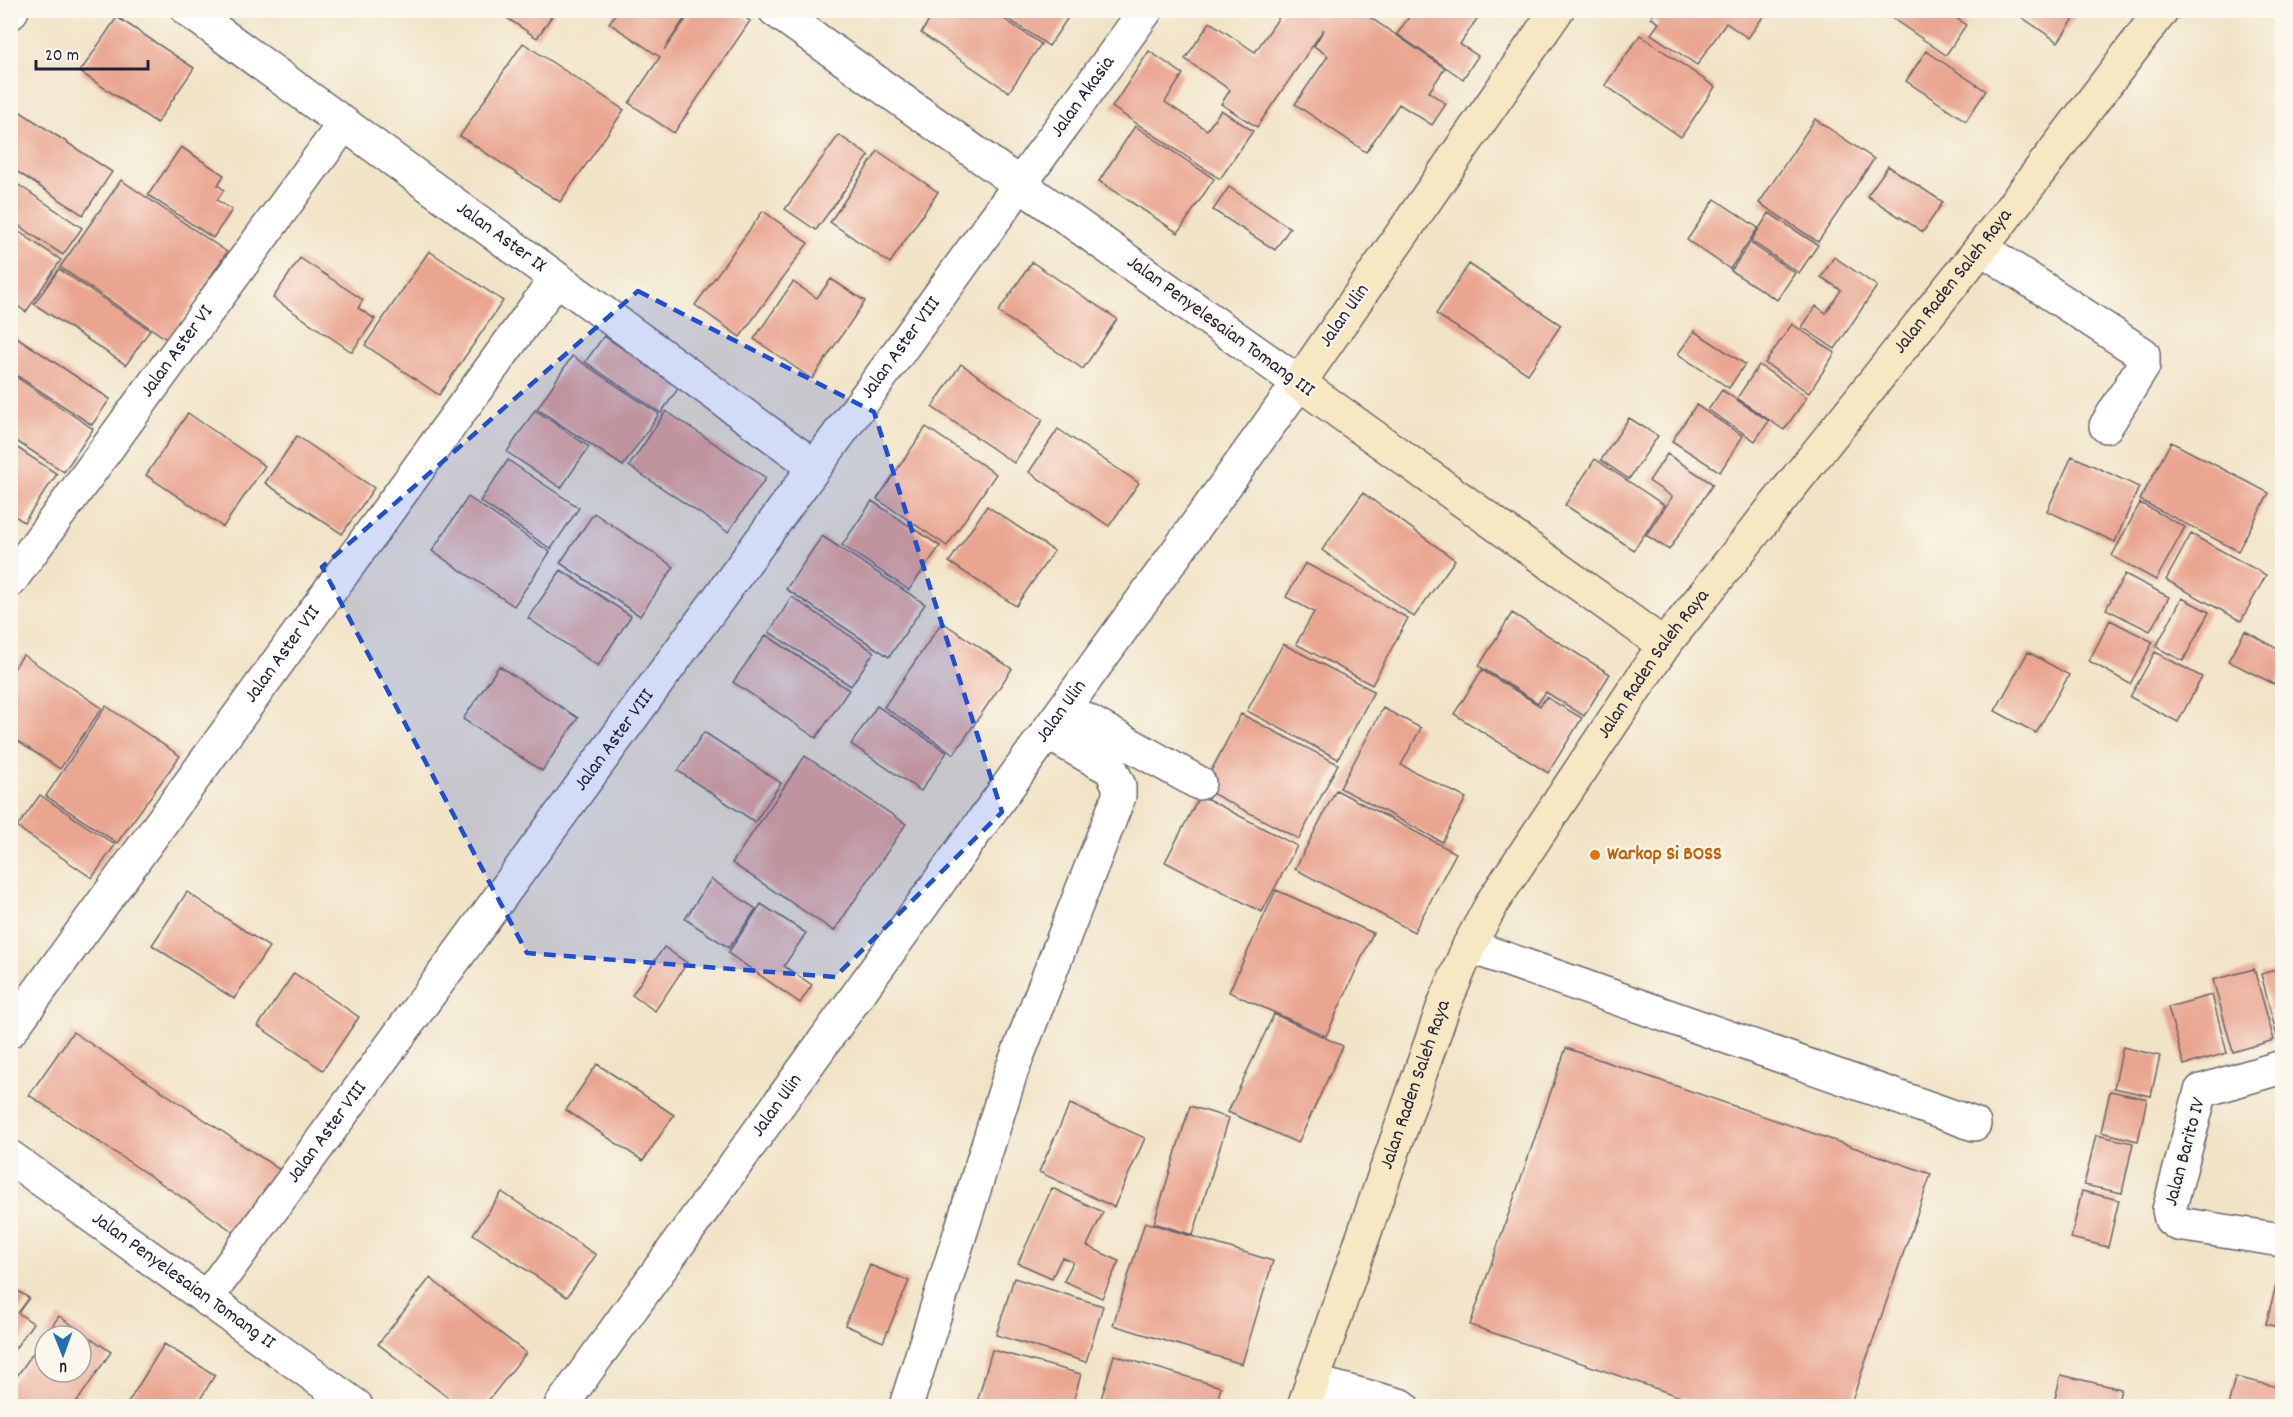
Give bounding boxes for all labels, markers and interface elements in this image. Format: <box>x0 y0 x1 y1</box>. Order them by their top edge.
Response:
scale bar <box>36 33 148 71</box>
text: 20 m <box>45 44 79 69</box>
street label: Jalan Akasia <box>1044 50 1123 144</box>
street label: Jalan Aster IX <box>450 195 552 280</box>
street label: Jalan Raden Saleh Raya <box>1887 203 2020 360</box>
street label: Jalan Penyelesaian Tomang III <box>1120 249 1320 405</box>
street label: Jalan Ulin <box>1313 279 1377 353</box>
street label: Jalan Aster VIII <box>855 291 948 405</box>
street label: Jalan Aster VI <box>134 300 221 404</box>
street label: Jalan Raden Saleh Raya <box>1591 583 1717 745</box>
street label: Jalan Aster VII <box>238 600 328 709</box>
street label: Jalan Ulin <box>1029 674 1094 749</box>
street label: Jalan Aster VIII <box>568 684 662 798</box>
place label: Warkop Si BOSS <box>1607 841 1722 869</box>
marker: Warkop Si BOSS <box>1588 848 1602 862</box>
street label: Jalan Raden Saleh Raya <box>1374 996 1459 1174</box>
street label: Jalan Ulin <box>745 1069 810 1143</box>
street label: Jalan Aster VIII <box>281 1076 375 1190</box>
street label: Jalan Barito IV <box>2158 1094 2214 1209</box>
street label: Jalan Penyelesaian Tomang II <box>85 1206 280 1357</box>
north arrow <box>33 1324 93 1384</box>
text: U <box>59 1355 67 1378</box>

